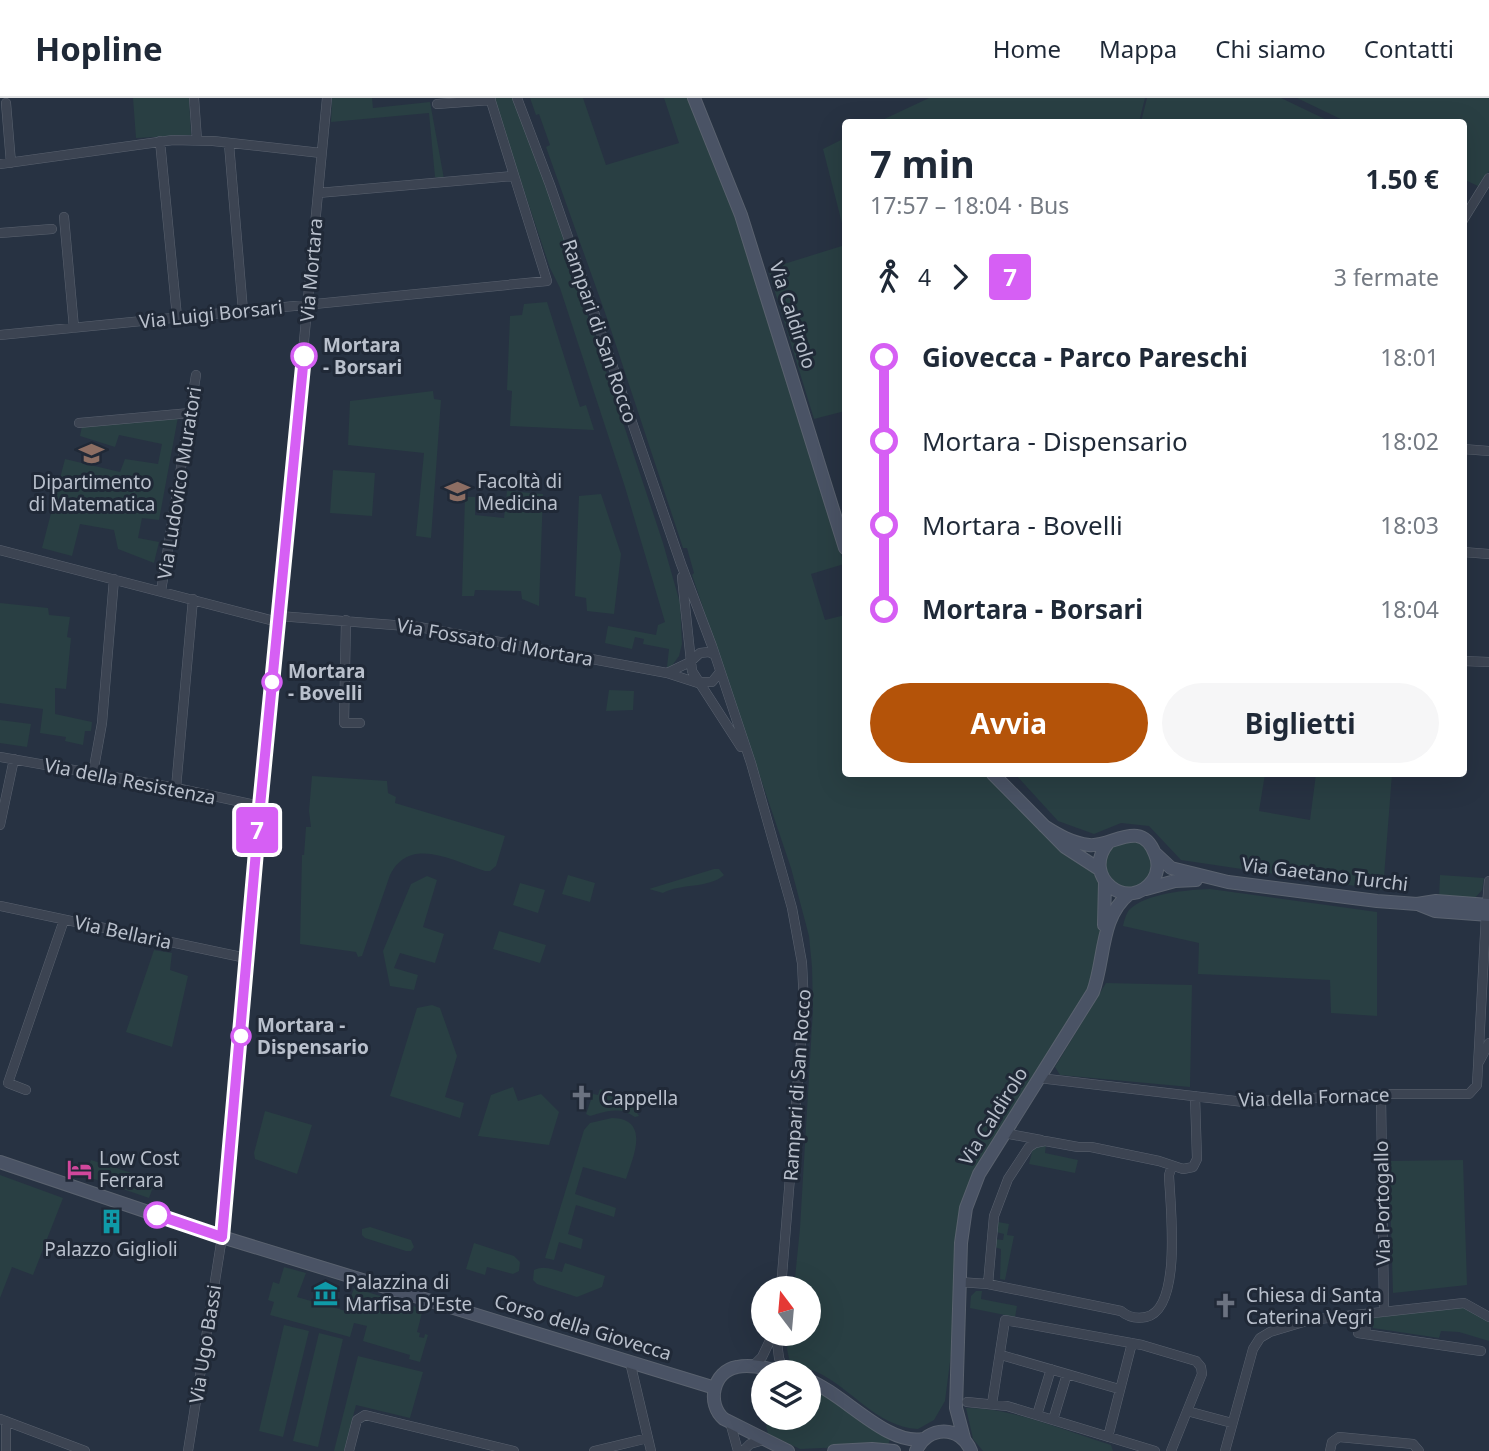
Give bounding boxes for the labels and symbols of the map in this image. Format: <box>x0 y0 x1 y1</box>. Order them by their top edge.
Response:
street label: Via Mortara <box>294 217 328 323</box>
street label: Rampari di San Rocco <box>556 236 644 426</box>
street label: Via Caldirolo <box>763 258 823 372</box>
street label: Via Luigi Borsari <box>138 294 284 334</box>
place label: Mortara - Borsari <box>323 332 402 380</box>
marker: Mortara - Borsari <box>291 343 317 369</box>
street label: Via Ludovico Muratori <box>151 385 207 581</box>
school or university icon: Dipartimento di Matematica <box>78 440 106 468</box>
place label: Facoltà di Medicina <box>477 468 562 516</box>
place label: Dipartimento di Matematica <box>29 469 155 517</box>
school or university icon: Facoltà di Medicina <box>443 478 471 506</box>
street label: Via Fossato di Mortara <box>395 612 595 672</box>
place label: Mortara - Bovelli <box>288 658 365 706</box>
marker: Mortara - Bovelli <box>262 672 282 692</box>
street label: Via della Resistenza <box>42 752 218 810</box>
line badge: 7 <box>234 807 280 853</box>
street label: Via Gaetano Turchi <box>1240 851 1410 897</box>
street label: Via Bellaria <box>72 909 174 955</box>
street label: Rampari di San Rocco <box>777 988 817 1182</box>
place label: Mortara - Dispensario <box>257 1012 369 1060</box>
marker: Mortara - Dispensario <box>231 1026 251 1046</box>
street label: Via Caldirolo <box>952 1062 1034 1170</box>
street label: Via della Fornace <box>1238 1081 1390 1113</box>
church icon: Cappella <box>567 1084 595 1112</box>
place label: Cappella <box>601 1085 678 1111</box>
street label: Via Portogallo <box>1368 1140 1396 1266</box>
place label: Low Cost Ferrara <box>99 1145 180 1193</box>
hotel icon: Low Cost Ferrara <box>65 1155 93 1183</box>
unlabelled marker <box>144 1202 170 1228</box>
building icon: Palazzo Giglioli <box>97 1207 125 1235</box>
place label: Palazzo Giglioli <box>44 1236 178 1262</box>
place label: Palazzina di Marfisa D'Este <box>345 1269 472 1317</box>
north arrow <box>751 1276 821 1346</box>
museum icon: Palazzina di Marfisa D'Este <box>311 1279 339 1307</box>
place label: Chiesa di Santa Caterina Vegri <box>1246 1282 1382 1330</box>
street label: Via Ugo Bassi <box>183 1283 227 1405</box>
street label: Corso della Giovecca <box>491 1288 675 1366</box>
church icon: Chiesa di Santa Caterina Vegri <box>1212 1292 1240 1320</box>

